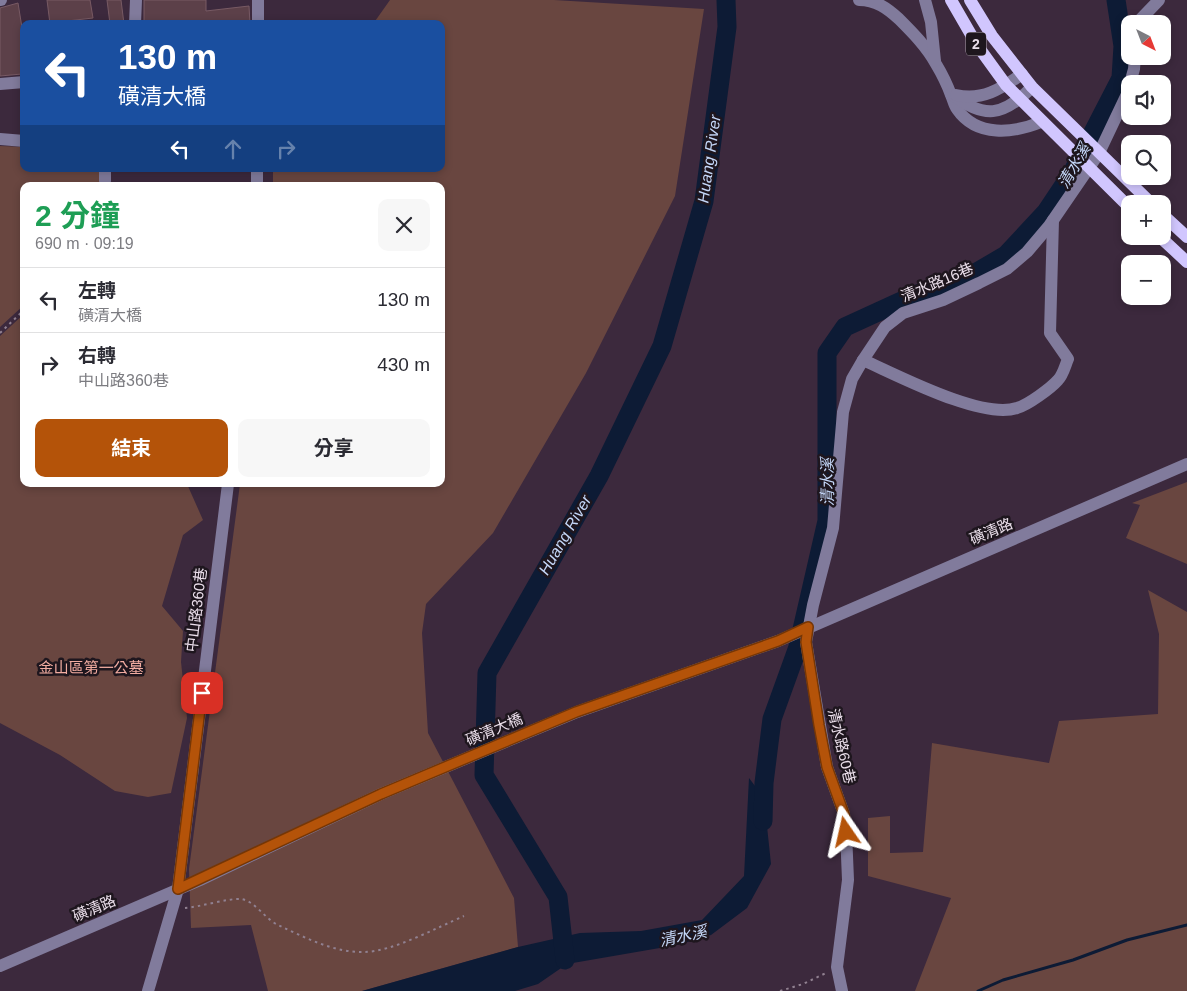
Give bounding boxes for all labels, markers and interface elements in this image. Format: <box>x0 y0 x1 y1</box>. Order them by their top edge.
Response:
north arrow <box>1121 15 1171 65</box>
map controls <box>1121 15 1171 305</box>
road number: 2 <box>966 33 986 56</box>
text: 130 m <box>118 37 217 76</box>
icon: left <box>35 40 100 105</box>
button: sound <box>1121 75 1171 125</box>
text: 磺清大橋 <box>118 84 206 109</box>
water label: Huang River <box>694 113 724 204</box>
icon: left <box>166 135 194 163</box>
icon: ahead <box>219 135 247 163</box>
icon: right <box>272 135 300 163</box>
button: search <box>1121 135 1171 185</box>
water label: 清水溪 <box>1055 139 1094 191</box>
button: + <box>1121 195 1171 245</box>
text: 2 分鐘 <box>35 199 120 232</box>
button: close <box>378 199 430 251</box>
text: 690 m · 09:19 <box>35 235 134 252</box>
button: − <box>1121 255 1171 305</box>
street label: 清水路16巷 <box>898 259 976 305</box>
text: 左轉 <box>78 280 116 301</box>
icon: left <box>35 286 63 314</box>
text: 130 m <box>377 289 430 310</box>
text: 磺清大橋 <box>78 307 142 324</box>
text: 右轉 <box>78 345 116 366</box>
icon: right <box>35 351 63 379</box>
text: 430 m <box>377 354 430 375</box>
text: 中山路360巷 <box>78 372 169 389</box>
button: 結束 <box>35 419 228 477</box>
button: 分享 <box>238 419 430 477</box>
water label: 清水溪 <box>819 456 836 506</box>
water label: Huang River <box>535 492 595 578</box>
street label: 磺清路 <box>967 514 1015 548</box>
street label: 中山路360巷 <box>182 567 210 653</box>
park label: 金山區第一公墓 <box>38 659 144 676</box>
pin <box>181 672 223 714</box>
icon: arrive <box>188 679 216 707</box>
street label: 清水路60巷 <box>825 707 859 785</box>
street label: 磺清大橋 <box>463 709 525 749</box>
position arrow <box>819 805 871 857</box>
street label: 磺清路 <box>70 891 118 925</box>
water label: 清水溪 <box>658 922 710 949</box>

